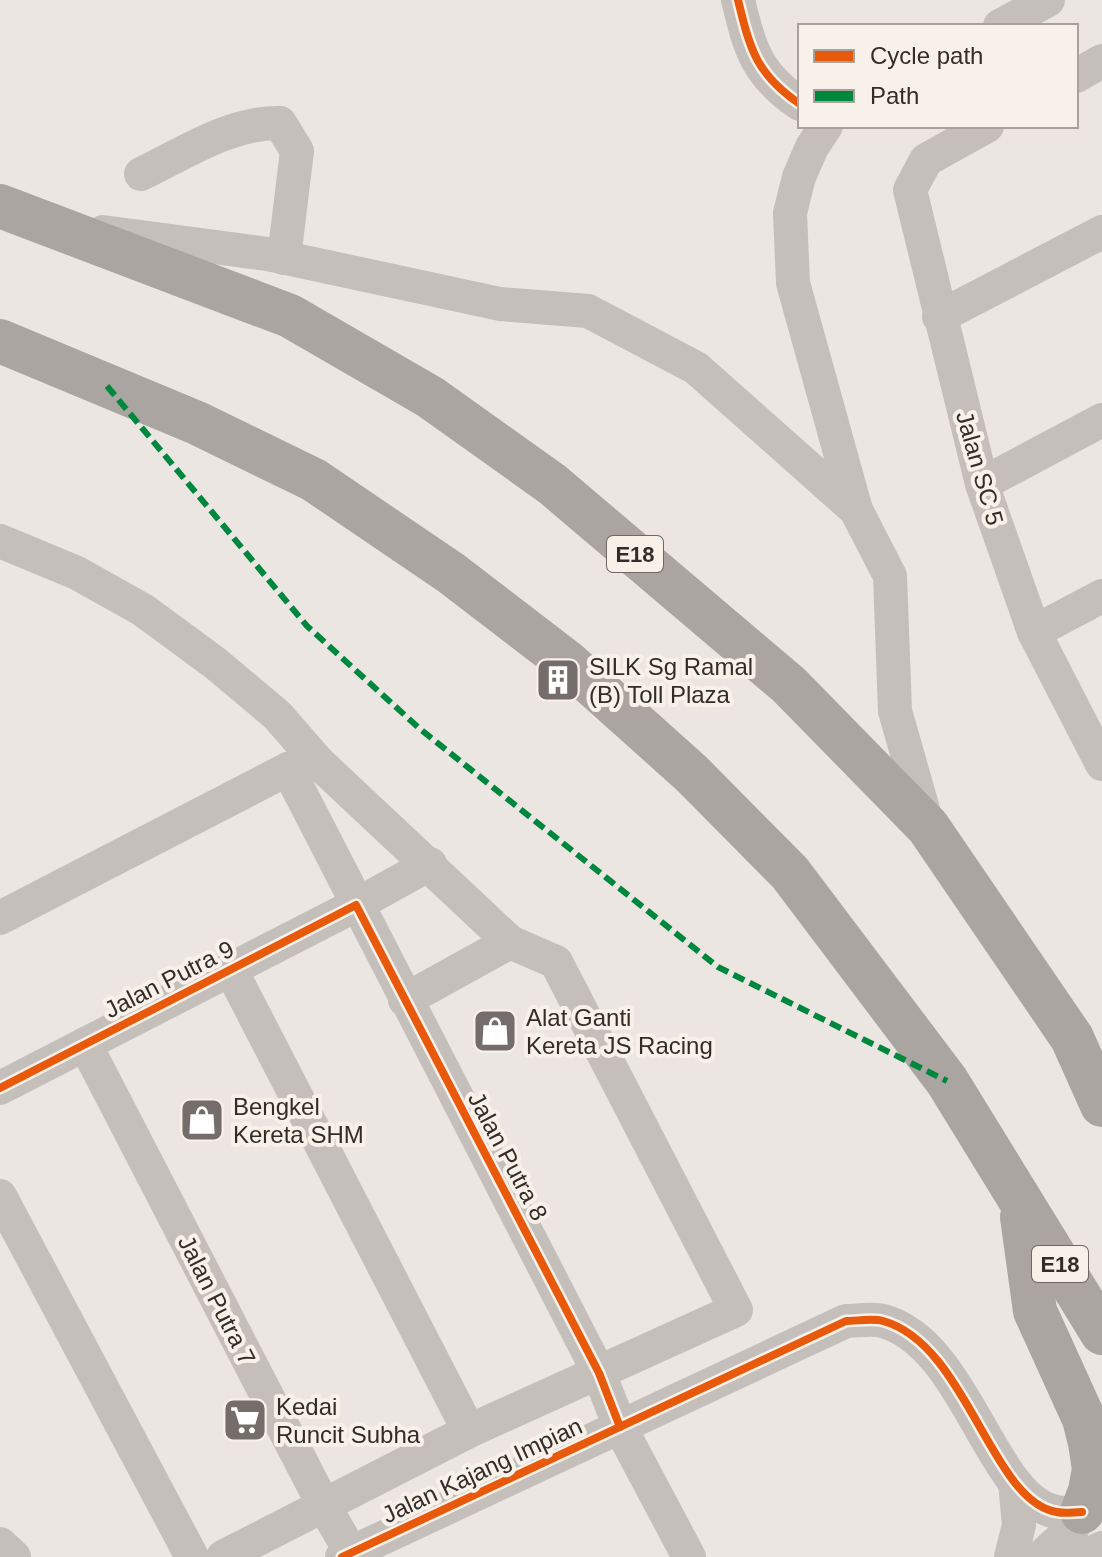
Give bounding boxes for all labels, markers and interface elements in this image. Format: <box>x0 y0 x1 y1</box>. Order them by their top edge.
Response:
legend <box>798 24 1078 128</box>
text: Cycle path <box>870 42 983 69</box>
text: Path <box>870 82 919 109</box>
street label: Jalan SC 5 <box>951 408 1009 528</box>
road number: E18 <box>607 536 663 572</box>
place label: SILK Sg Ramal (B) Toll Plaza <box>589 653 753 708</box>
building icon: SILK Sg Ramal (B) Toll Plaza <box>534 656 582 704</box>
street label: Jalan Putra 9 <box>100 935 238 1023</box>
place label: Alat Ganti Kereta JS Racing <box>526 1004 713 1059</box>
shop icon: Alat Ganti Kereta JS Racing <box>471 1007 519 1055</box>
street label: Jalan Putra 8 <box>463 1087 553 1225</box>
place label: Bengkel Kereta SHM <box>233 1093 364 1148</box>
shop icon: Bengkel Kereta SHM <box>178 1096 226 1144</box>
street label: Jalan Putra 7 <box>173 1231 261 1369</box>
road number: E18 <box>1032 1246 1088 1282</box>
place label: Kedai Runcit Subha <box>276 1393 421 1448</box>
supermarket icon: Kedai Runcit Subha <box>221 1396 269 1444</box>
street label: Jalan Kajang Impian <box>378 1412 586 1528</box>

